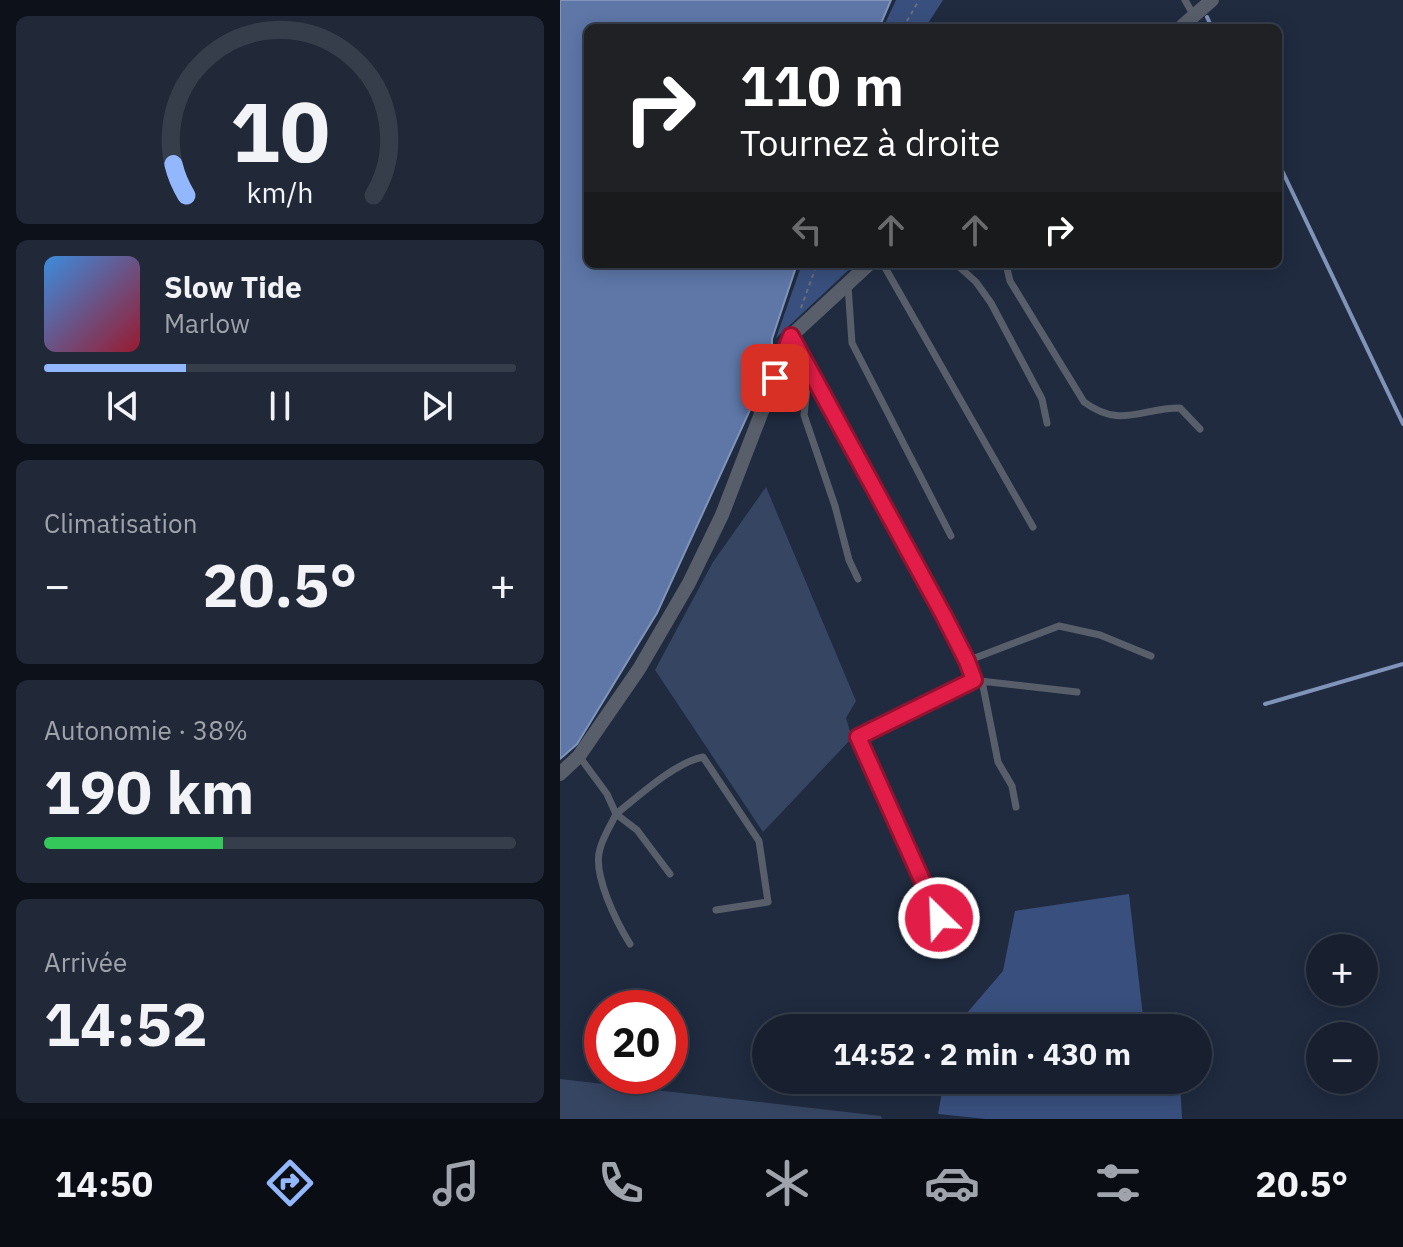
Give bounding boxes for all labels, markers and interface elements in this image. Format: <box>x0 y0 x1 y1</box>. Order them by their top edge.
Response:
text: 110 m <box>740 49 904 121</box>
icon: right <box>608 56 712 160</box>
text: 10 <box>230 77 330 185</box>
text: Tournez à droite <box>740 119 1000 166</box>
text: km/h <box>246 174 314 211</box>
icon: left <box>785 208 829 252</box>
icon: ahead <box>869 208 913 252</box>
icon: ahead <box>953 208 997 252</box>
icon: right <box>1037 208 1081 252</box>
text: Slow Tide <box>164 267 302 306</box>
text: Marlow <box>164 306 250 340</box>
pin <box>741 344 809 412</box>
icon: arrive <box>753 356 797 400</box>
icon: previous <box>101 384 145 428</box>
icon: pause <box>258 384 302 428</box>
icon: next <box>415 384 459 428</box>
text: Climatisation <box>44 506 197 540</box>
text: 20.5° <box>203 545 357 624</box>
text: − <box>44 556 70 613</box>
text: + <box>490 556 516 613</box>
text: Autonomie · 38% <box>44 713 248 747</box>
text: 190 km <box>44 752 254 831</box>
position arrow <box>897 876 981 960</box>
map controls <box>1306 934 1378 1094</box>
button: + <box>1306 934 1378 1006</box>
text: Arrivée <box>44 945 127 979</box>
text: 14:52 <box>44 984 208 1063</box>
speed limit sign: 20 <box>584 990 688 1094</box>
button: − <box>1306 1022 1378 1094</box>
text: 14:52 · 2 min · 430 m <box>833 1034 1131 1073</box>
icon: directions <box>262 1155 318 1211</box>
icon: music <box>428 1155 484 1211</box>
icon: phone <box>593 1155 649 1211</box>
icon: climate <box>759 1155 815 1211</box>
icon: car <box>924 1155 980 1211</box>
icon: filters <box>1090 1155 1146 1211</box>
text: 14:50 <box>55 1160 153 1207</box>
text: 20.5° <box>1255 1160 1348 1207</box>

